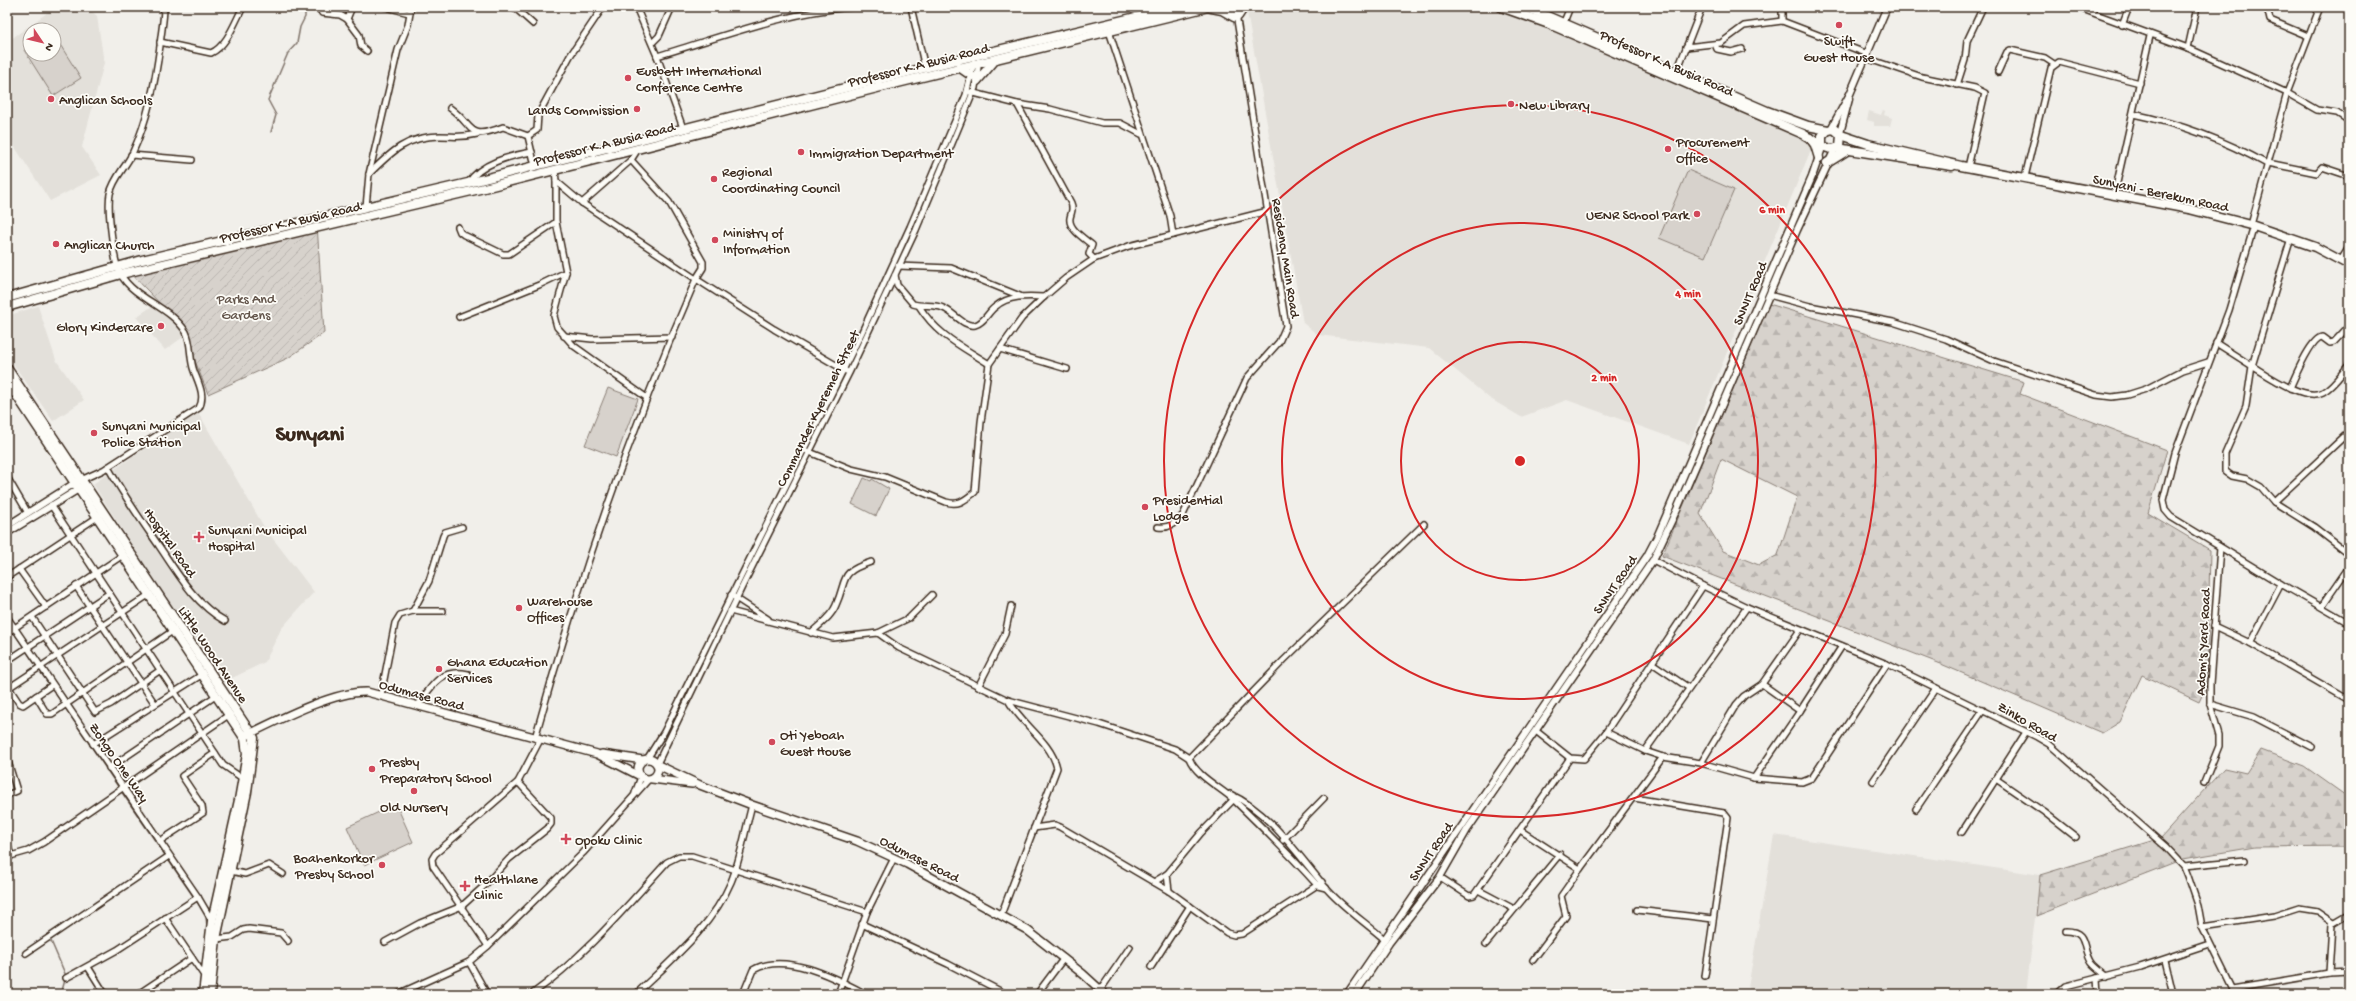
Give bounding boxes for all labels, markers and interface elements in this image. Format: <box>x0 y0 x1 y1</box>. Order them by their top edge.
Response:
marker: Swift Guest House <box>1834 20 1844 30</box>
north arrow <box>22 22 62 62</box>
street label: Professor K.A Busia Road <box>1596 27 1737 102</box>
place label: Swift Guest House <box>1803 34 1875 67</box>
text: N <box>42 40 56 53</box>
street label: Professor K.A Busia Road <box>845 40 993 92</box>
place label: Eusbett International Conference Centre <box>636 64 762 97</box>
marker: Eusbett International Conference Centre <box>623 73 633 83</box>
place label: Anglican Schools <box>59 93 153 110</box>
marker: Anglican Schools <box>46 94 56 104</box>
place label: New Library <box>1519 98 1590 115</box>
marker: New Library <box>1506 99 1516 109</box>
place label: Lands Commission <box>528 103 629 120</box>
marker: Lands Commission <box>632 104 642 114</box>
street label: Professor K.A Busia Road <box>531 119 679 171</box>
place label: Procurement Office <box>1675 135 1750 168</box>
marker: Procurement Office <box>1663 144 1673 154</box>
place label: Immigration Department <box>809 146 954 163</box>
marker: Immigration Department <box>796 147 806 157</box>
place label: Regional Coordinating Council <box>722 165 840 198</box>
street label: Sunyani - Berekum Road <box>2091 172 2232 218</box>
marker: Regional Coordinating Council <box>709 174 719 184</box>
street label: Residency Main Road <box>1267 197 1303 321</box>
street label: Professor K.A Busia Road <box>217 198 365 248</box>
text: 6 min <box>1759 204 1785 218</box>
place label: UENR School Park <box>1586 208 1691 225</box>
marker: UENR School Park <box>1692 209 1702 219</box>
place label: Ministry of Information <box>723 226 790 259</box>
marker: Ministry of Information <box>710 235 720 245</box>
place label: Anglican Church <box>64 238 155 255</box>
marker: Anglican Church <box>51 239 61 249</box>
street label: SNNIT Road <box>1730 258 1773 328</box>
text: 4 min <box>1674 288 1701 302</box>
park label: Parks And Gardens <box>216 292 277 325</box>
place label: Glory Kindercare <box>56 320 154 337</box>
marker: Glory Kindercare <box>156 321 166 331</box>
street label: Commander Kyeremeh Street <box>774 327 865 490</box>
text: 2 min <box>1591 372 1617 386</box>
place label: Sunyani Municipal Police Station <box>101 419 201 452</box>
district label: Sunyani <box>275 423 345 449</box>
marker: Sunyani Municipal Police Station <box>89 428 99 438</box>
centre of rings <box>1513 454 1527 468</box>
place label: Presidential Lodge <box>1152 493 1223 526</box>
marker: Presidential Lodge <box>1140 502 1150 512</box>
street label: Hospital Road <box>139 505 200 583</box>
place label: Sunyani Municipal Hospital <box>208 523 307 556</box>
marker: Sunyani Municipal Hospital <box>193 531 205 543</box>
street label: SNNIT Road <box>1590 551 1643 618</box>
street label: Adom's Yard Road <box>2193 586 2216 696</box>
place label: Warehouse Offices <box>527 594 593 627</box>
marker: Warehouse Offices <box>514 603 524 613</box>
street label: Little Wood Avenue <box>173 604 251 708</box>
place label: Ghana Education Services <box>447 655 548 688</box>
marker: Ghana Education Services <box>434 664 444 674</box>
street label: Odumase Road <box>377 677 467 716</box>
street label: Zinko Road <box>1994 699 2061 748</box>
street label: Zongo One Way <box>84 720 152 807</box>
place label: Oti Yeboah Guest House <box>780 728 852 761</box>
marker: Oti Yeboah Guest House <box>767 737 777 747</box>
place label: Presby Preparatory School <box>379 755 492 788</box>
marker: Presby Preparatory School <box>367 764 377 774</box>
marker: Old Nursery <box>409 786 419 796</box>
place label: Old Nursery <box>380 800 448 817</box>
street label: SNNIT Road <box>1406 818 1459 885</box>
marker: Opoku Clinic <box>560 833 572 845</box>
place label: Opoku Clinic <box>575 833 643 850</box>
street label: Odumase Road <box>876 833 963 888</box>
place label: Boahenkorkor Presby School <box>292 851 375 884</box>
marker: Boahenkorkor Presby School <box>377 860 387 870</box>
place label: Healthlane Clinic <box>474 872 539 905</box>
marker: Healthlane Clinic <box>459 880 471 892</box>

